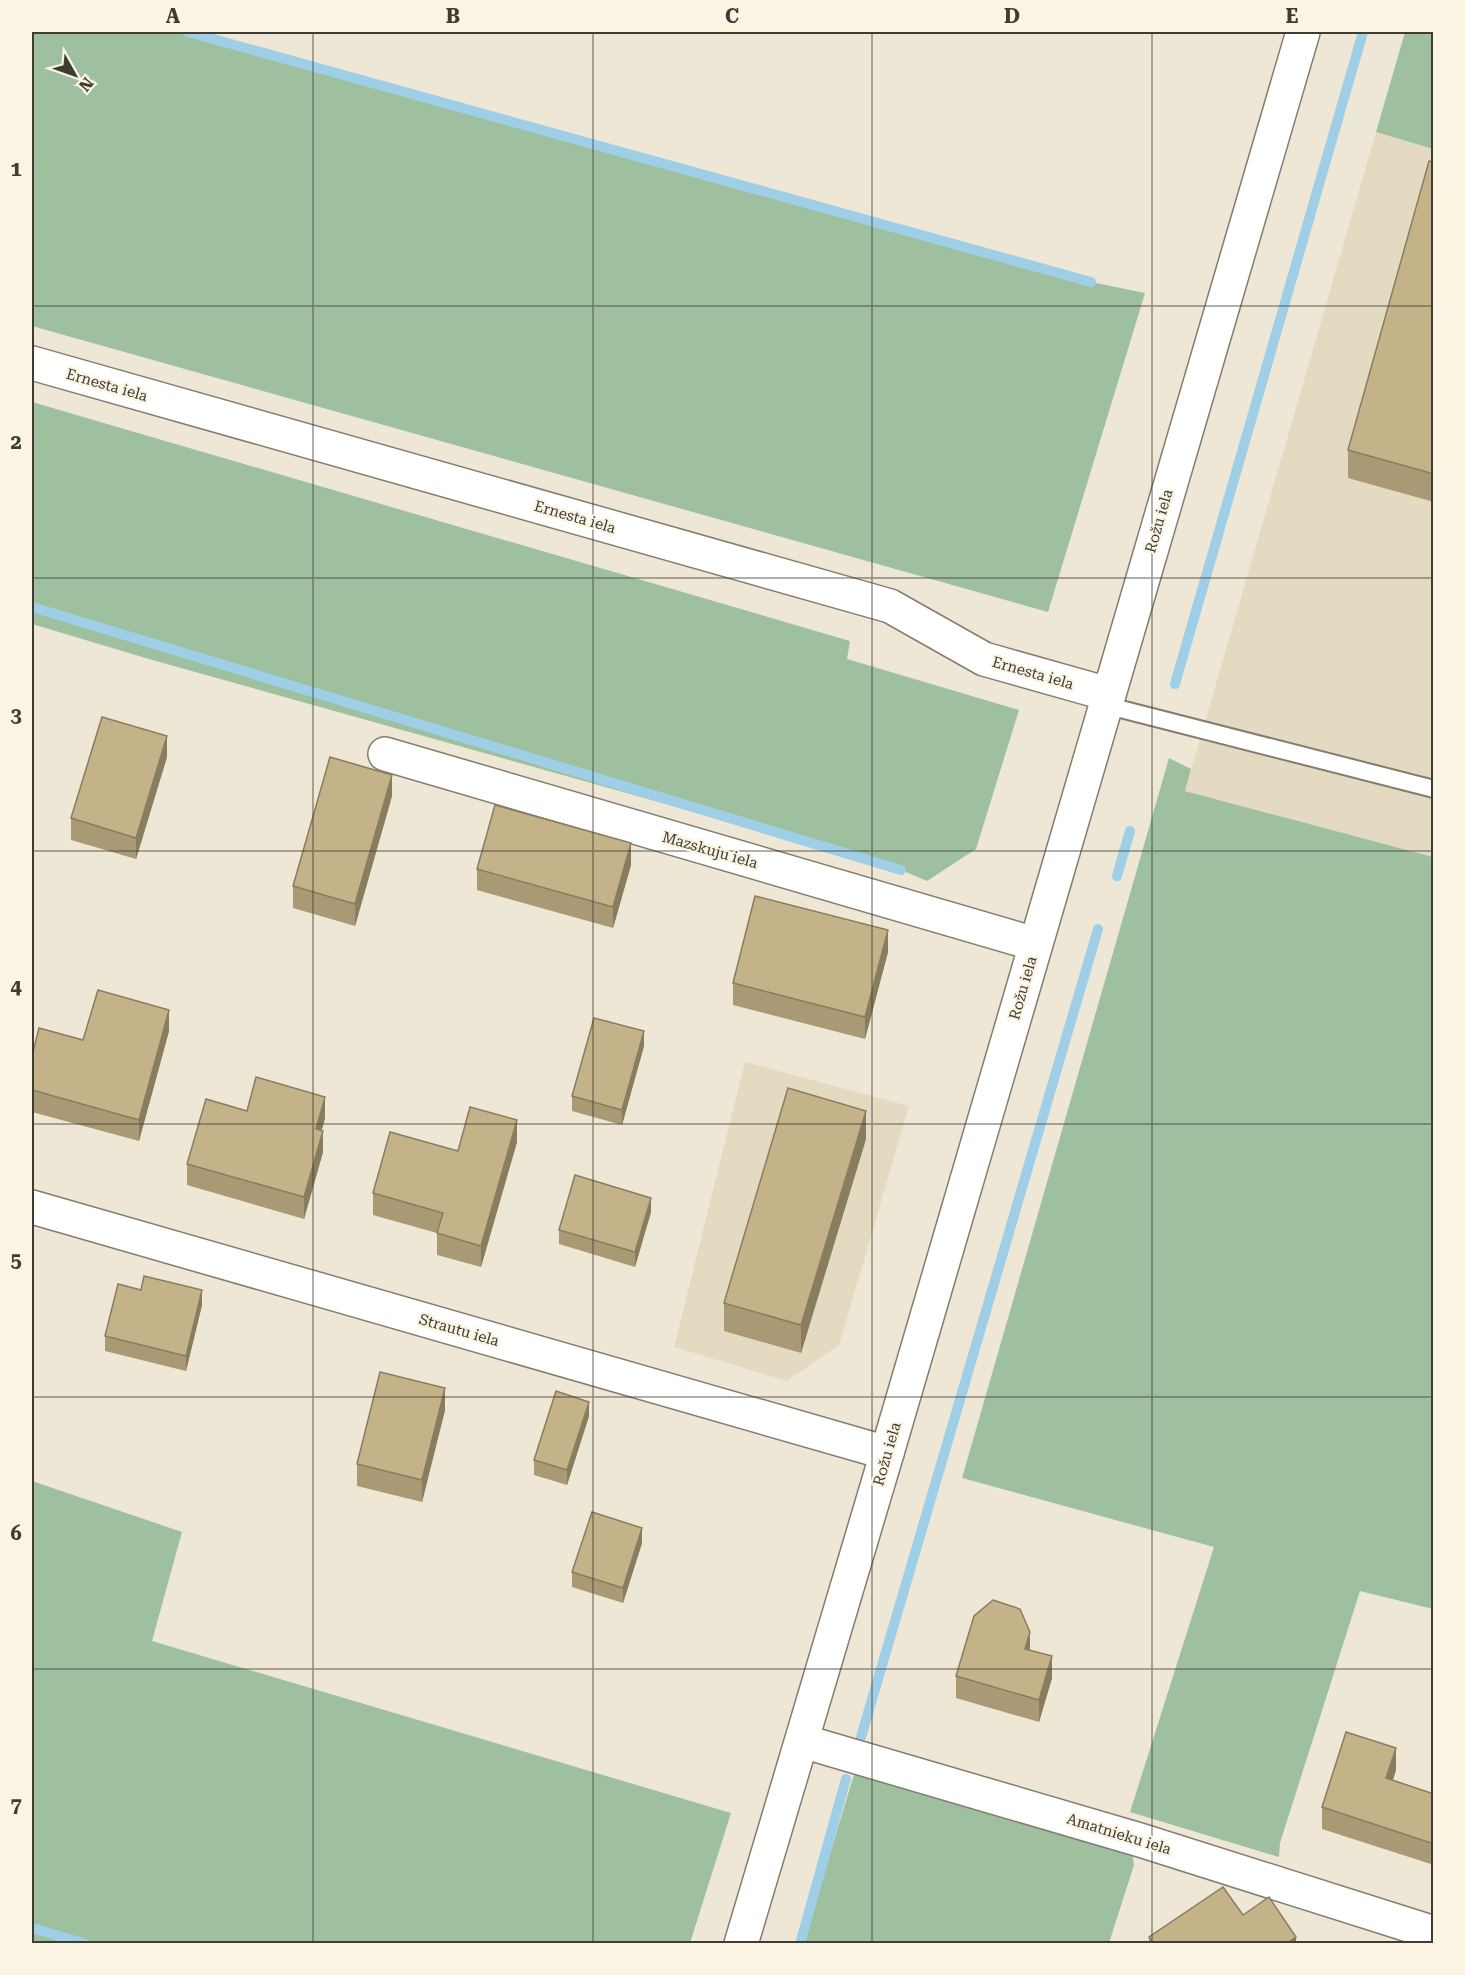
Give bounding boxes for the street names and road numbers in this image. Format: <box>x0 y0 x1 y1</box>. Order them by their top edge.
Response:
street label: Ernesta iela <box>64 365 150 405</box>
street label: Rožu iela <box>1141 487 1177 555</box>
street label: Ernesta iela <box>532 497 618 537</box>
street label: Ernesta iela <box>990 653 1076 693</box>
street label: Mazskuju iela <box>660 828 760 872</box>
street label: Rožu iela <box>1005 954 1041 1022</box>
street label: Strautu iela <box>417 1310 501 1350</box>
street label: Rožu iela <box>869 1420 905 1488</box>
street label: Amatnieku iela <box>1065 1810 1173 1858</box>

